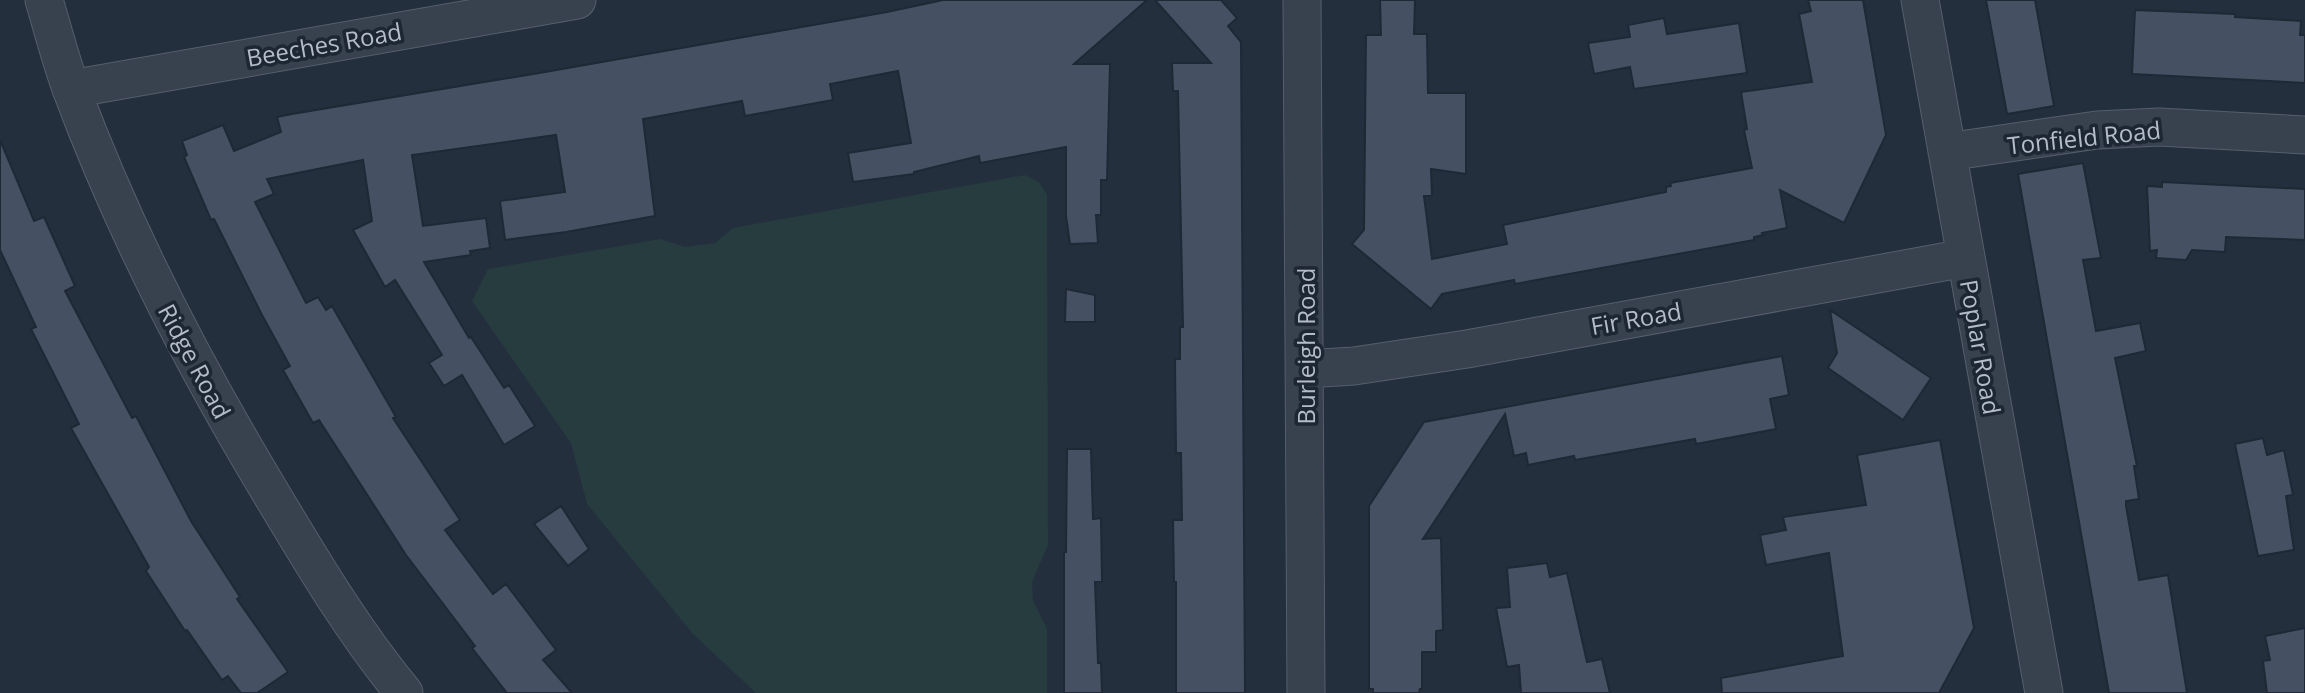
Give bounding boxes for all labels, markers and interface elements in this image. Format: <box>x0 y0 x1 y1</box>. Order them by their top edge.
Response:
street label: Beeches Road <box>244 14 404 74</box>
street label: Tonfield Road <box>2006 113 2162 161</box>
street label: Burleigh Road <box>1289 268 1322 424</box>
street label: Poplar Road <box>1953 277 2009 417</box>
street label: Fir Road <box>1588 294 1684 342</box>
street label: Ridge Road <box>151 298 239 424</box>

